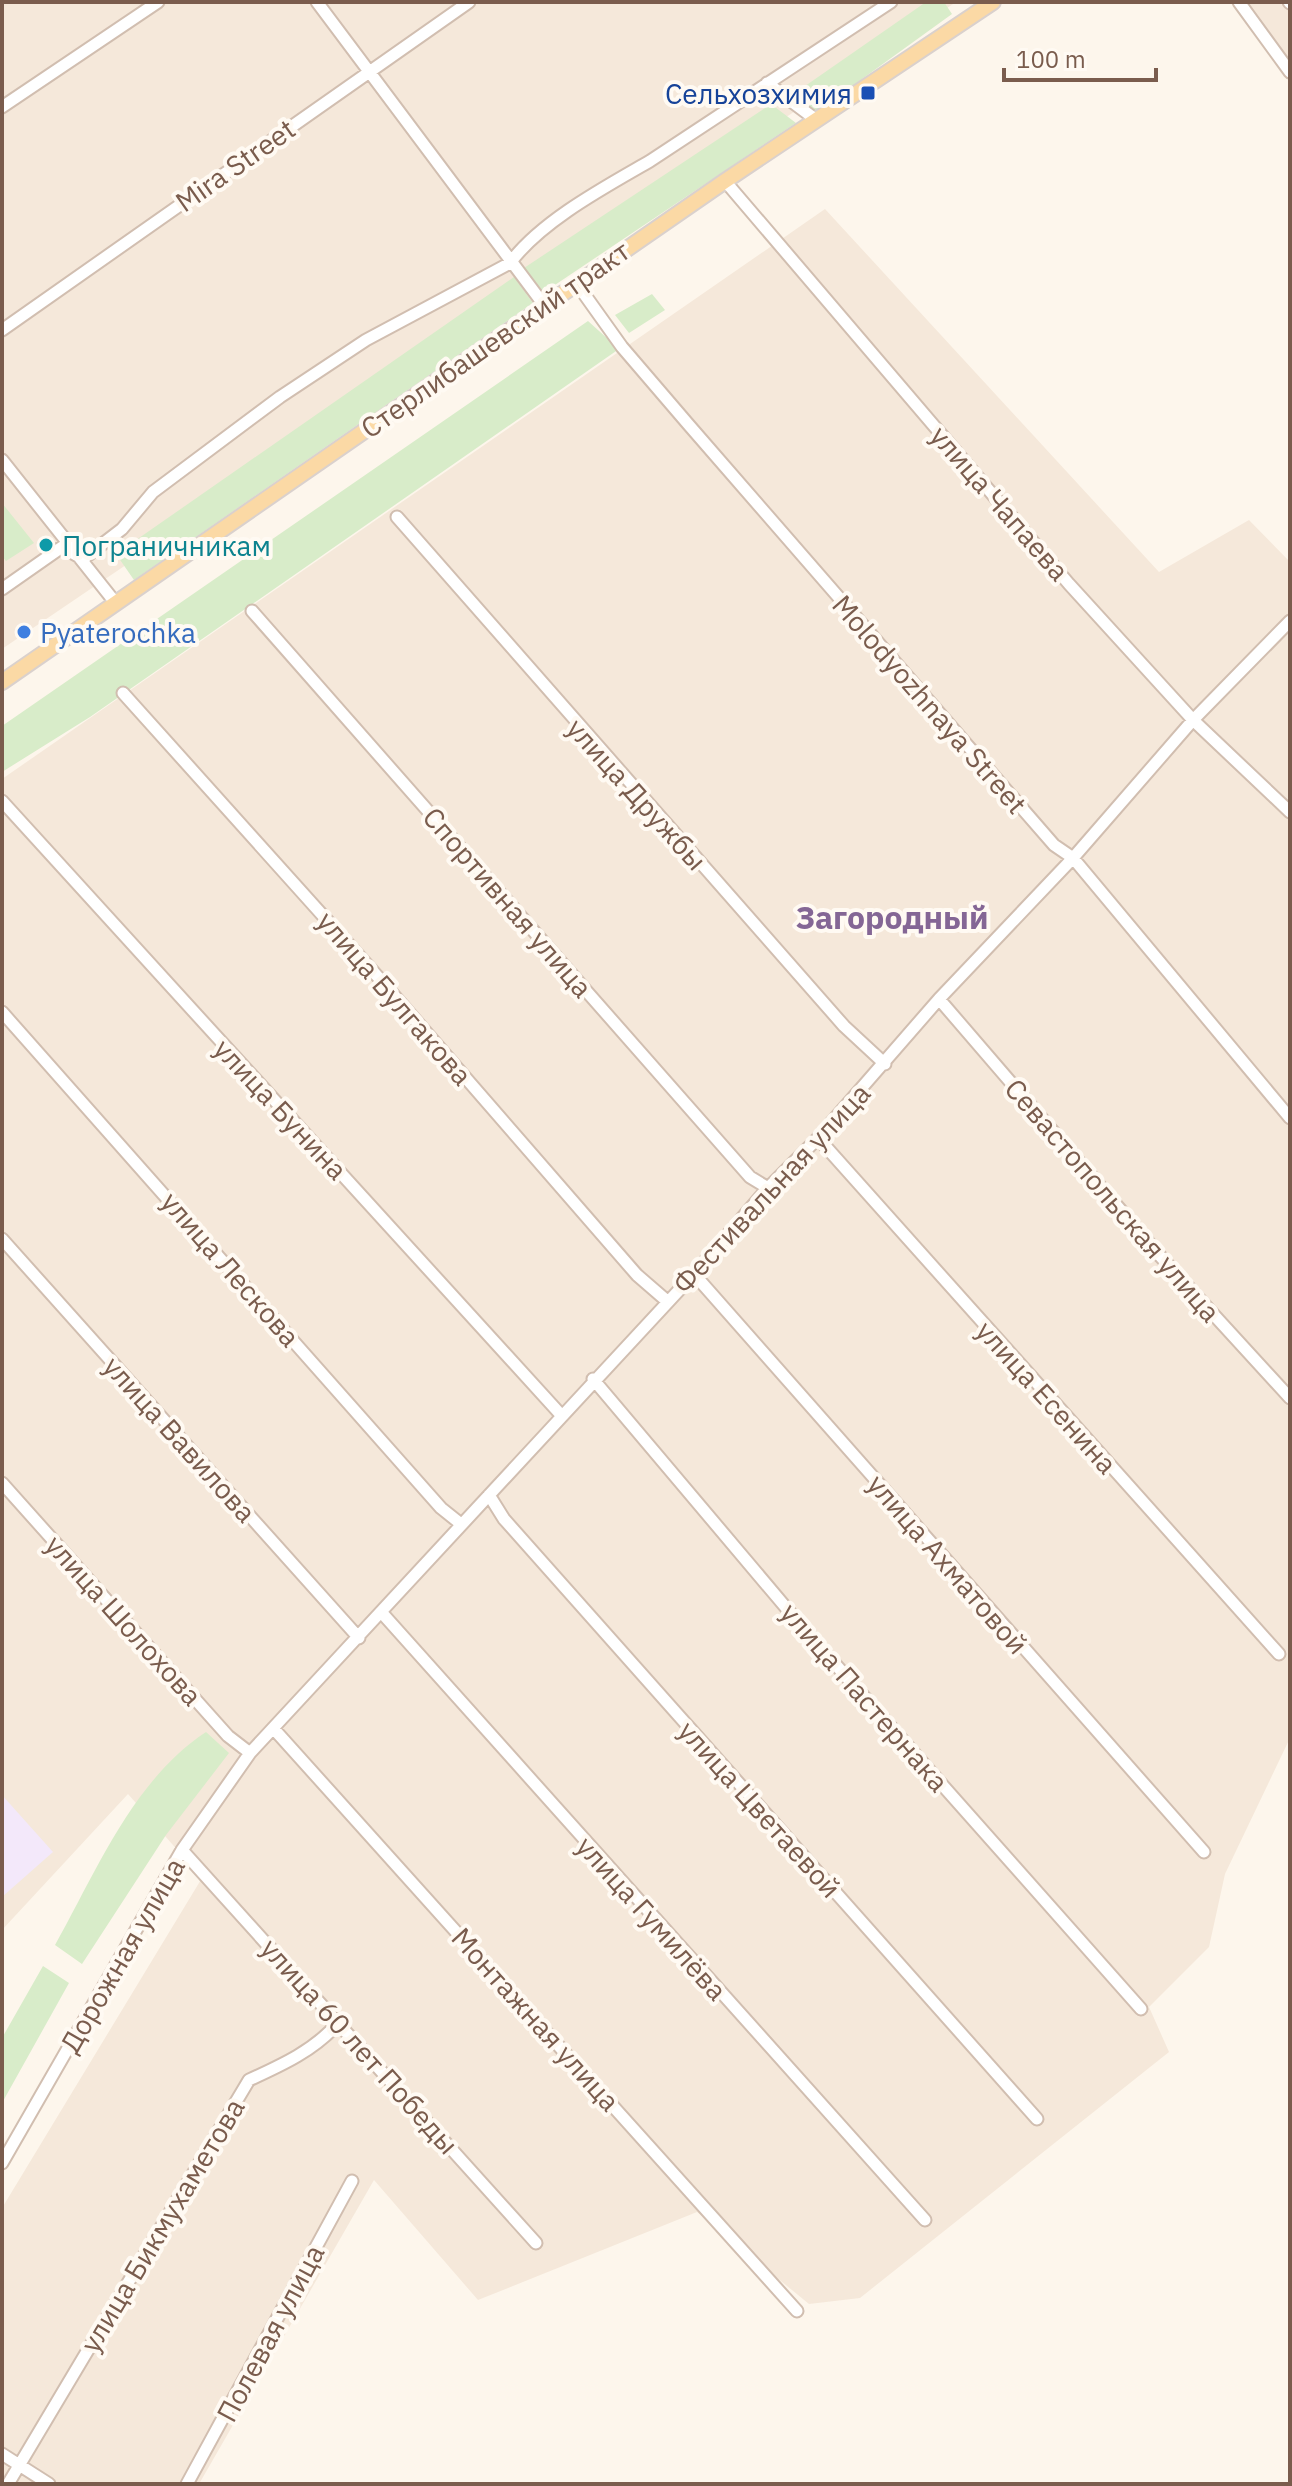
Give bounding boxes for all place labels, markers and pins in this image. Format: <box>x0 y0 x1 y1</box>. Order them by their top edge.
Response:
place label: Сельхозхимия <box>665 75 852 112</box>
marker: Сельхозхимия <box>859 84 877 102</box>
place label: Пограничникам <box>62 527 271 564</box>
marker: Пограничникам <box>37 536 55 554</box>
place label: Pyaterochka <box>40 614 196 651</box>
marker: Pyaterochka <box>15 623 33 641</box>

